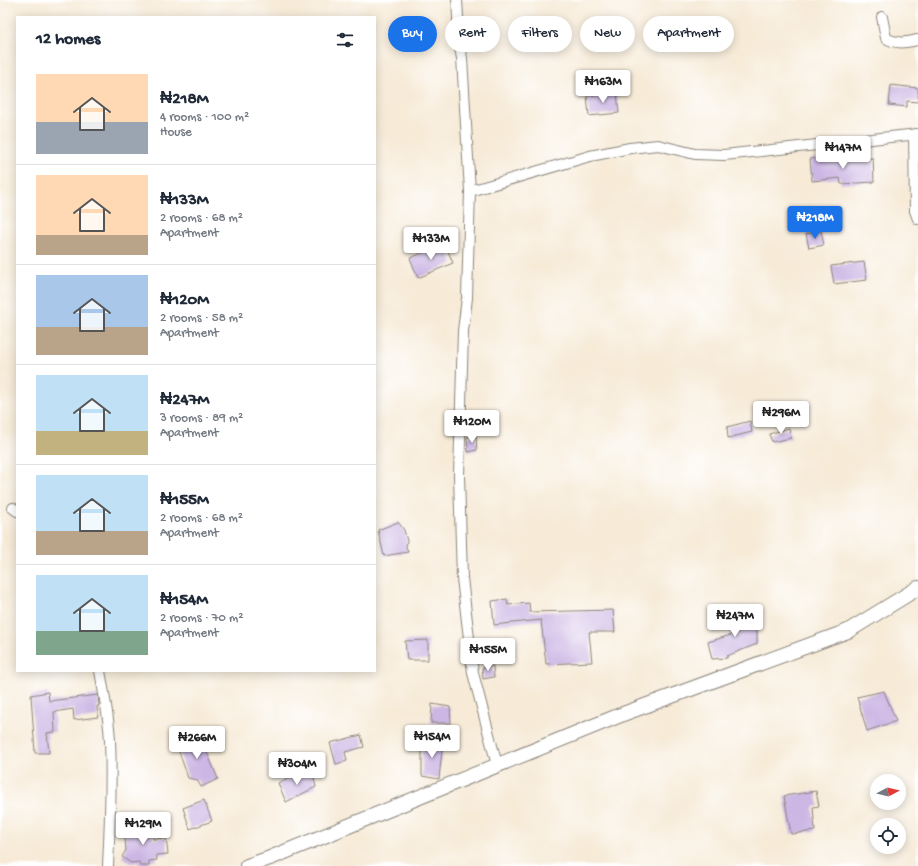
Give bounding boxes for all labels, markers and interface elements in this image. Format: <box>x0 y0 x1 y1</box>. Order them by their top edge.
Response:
chip: Buy <box>388 16 437 52</box>
chip: Rent <box>445 16 500 52</box>
chip: Filters <box>508 16 572 52</box>
chip: New <box>580 16 635 52</box>
chip: Apartment <box>643 16 734 52</box>
icon: filters <box>334 29 356 51</box>
text: 12 homes <box>36 30 100 50</box>
pin: ₦163M <box>575 70 631 104</box>
text: ₦163M <box>585 75 622 90</box>
icon: home <box>68 90 116 138</box>
text: ₦218M <box>160 90 209 110</box>
text: 4 rooms · 100 m² <box>160 110 249 125</box>
text: House <box>160 125 192 140</box>
pin: ₦147M <box>815 136 871 170</box>
text: ₦147M <box>825 141 861 156</box>
icon: home <box>68 191 116 239</box>
text: ₦133M <box>160 191 209 211</box>
pin: ₦218M <box>787 206 843 240</box>
text: 2 rooms · 68 m² <box>160 211 243 226</box>
text: ₦218M <box>796 211 834 226</box>
text: Apartment <box>160 226 219 241</box>
pin: ₦133M <box>403 227 459 261</box>
text: ₦133M <box>412 232 450 247</box>
icon: home <box>68 291 116 339</box>
text: ₦120M <box>160 291 209 311</box>
text: 2 rooms · 58 m² <box>160 311 243 326</box>
text: Apartment <box>160 326 219 341</box>
icon: home <box>68 391 116 439</box>
text: ₦247M <box>160 391 209 411</box>
pin: ₦296M <box>753 401 809 435</box>
text: ₦296M <box>762 406 800 421</box>
pin: ₦120M <box>444 410 500 444</box>
text: 3 rooms · 89 m² <box>160 411 243 426</box>
text: ₦120M <box>453 415 491 430</box>
text: Apartment <box>160 426 219 441</box>
icon: home <box>68 491 116 539</box>
text: ₦155M <box>160 491 209 511</box>
text: 2 rooms · 68 m² <box>160 511 243 526</box>
text: Apartment <box>160 526 219 541</box>
icon: home <box>68 591 116 639</box>
text: ₦154M <box>160 591 208 611</box>
pin: ₦247M <box>707 604 763 638</box>
text: ₦247M <box>716 609 754 624</box>
text: 2 rooms · 70 m² <box>160 611 243 626</box>
text: Apartment <box>160 626 219 641</box>
pin: ₦155M <box>460 638 516 672</box>
text: ₦155M <box>469 643 507 658</box>
pin: ₦154M <box>404 725 460 759</box>
pin: ₦266M <box>169 726 225 760</box>
text: ₦154M <box>414 730 450 745</box>
text: ₦266M <box>178 731 216 746</box>
pin: ₦304M <box>269 752 325 786</box>
text: ₦304M <box>278 757 316 772</box>
north arrow <box>870 774 906 810</box>
map controls <box>870 774 906 854</box>
pin: ₦129M <box>115 812 171 846</box>
text: ₦129M <box>125 817 161 832</box>
button: locate <box>870 818 906 854</box>

